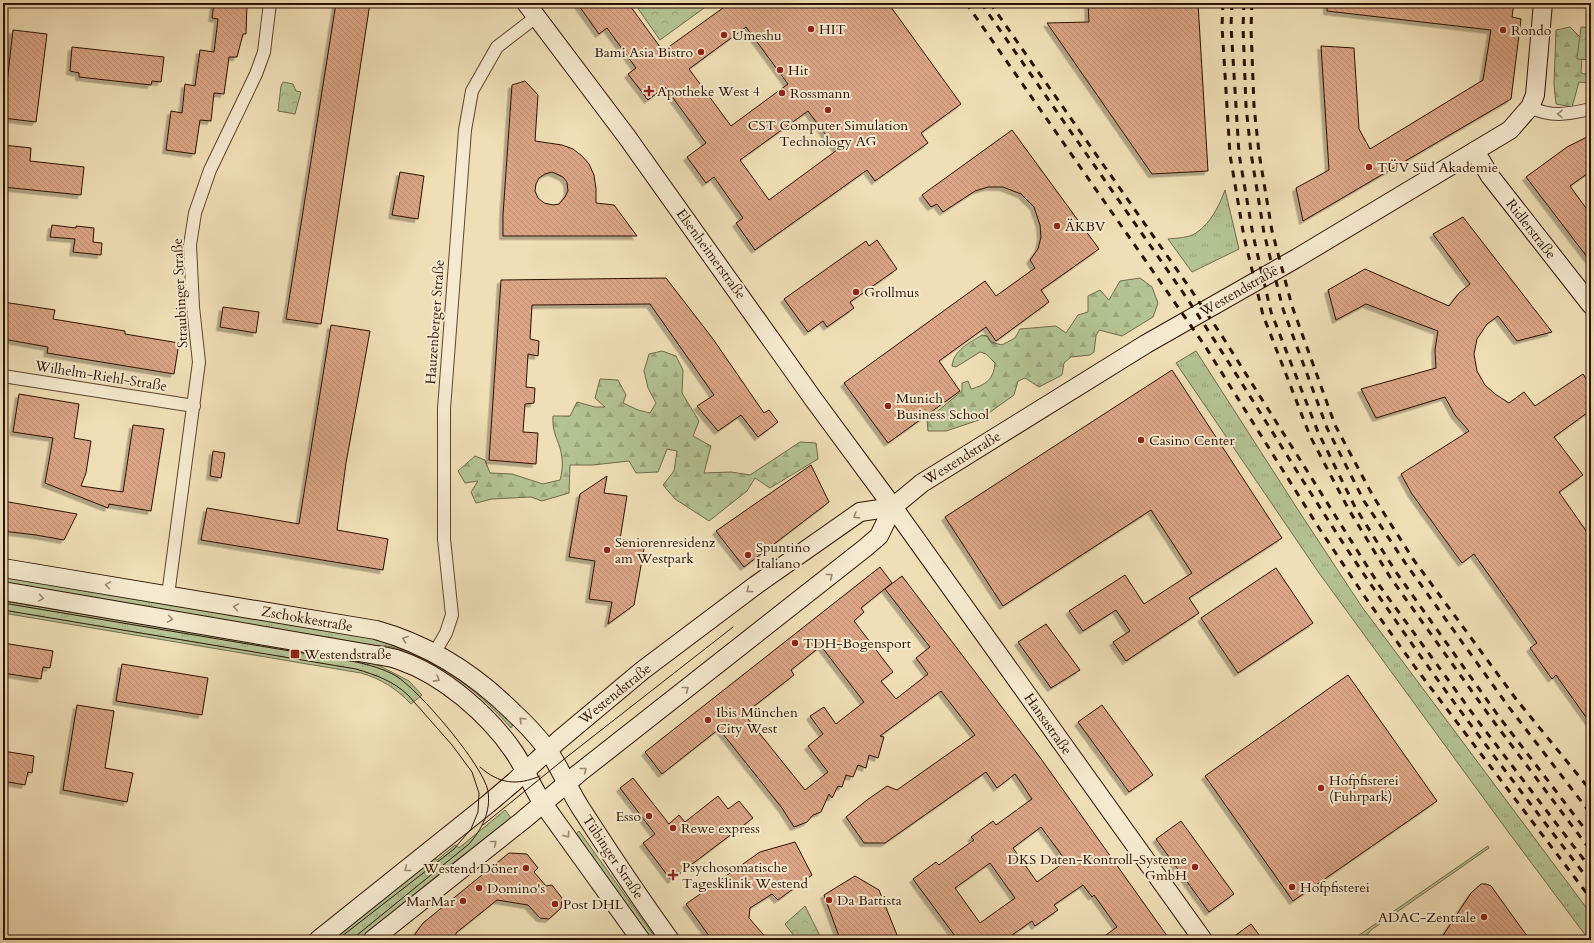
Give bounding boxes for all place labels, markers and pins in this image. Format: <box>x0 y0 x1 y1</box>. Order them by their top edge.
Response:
place label: HIT <box>819 20 846 39</box>
place label: Rondo <box>1511 21 1552 40</box>
marker: HIT <box>806 24 816 34</box>
marker: Rondo <box>1498 25 1508 35</box>
place label: Umeshu <box>732 26 782 45</box>
marker: Umeshu <box>719 30 729 40</box>
place label: Bami Asia Bistro <box>594 43 693 62</box>
marker: Bami Asia Bistro <box>696 47 706 57</box>
place label: Hit <box>788 61 809 80</box>
marker: Hit <box>775 65 785 75</box>
place label: Apotheke West 4 <box>657 82 760 101</box>
place label: Rossmann <box>790 84 850 103</box>
marker: Apotheke West 4 <box>644 86 654 96</box>
marker: Rossmann <box>777 88 787 98</box>
marker: CST Computer Simulation Technology AG <box>823 105 833 115</box>
place label: CST Computer Simulation Technology AG <box>748 116 908 151</box>
place label: TÜV Süd Akademie <box>1377 158 1498 177</box>
marker: TÜV Süd Akademie <box>1364 162 1374 172</box>
place label: ÄKBV <box>1065 217 1106 236</box>
marker: ÄKBV <box>1052 221 1062 231</box>
place label: Grollmus <box>864 283 919 302</box>
marker: Grollmus <box>851 287 861 297</box>
place label: Munich Business School <box>896 389 989 424</box>
marker: Munich Business School <box>883 401 893 411</box>
place label: Casino Center <box>1149 431 1235 450</box>
marker: Casino Center <box>1136 435 1146 445</box>
place label: Seniorenresidenz am Westpark <box>615 533 716 568</box>
place label: Spuntino Italiano <box>756 538 810 573</box>
marker: Seniorenresidenz am Westpark <box>602 545 612 555</box>
marker: Spuntino Italiano <box>743 550 753 560</box>
place label: TDH-Bogensport <box>803 634 912 653</box>
marker: TDH-Bogensport <box>790 638 800 648</box>
place label: Westendstraße <box>303 645 392 664</box>
marker: Westendstraße <box>289 648 301 660</box>
place label: Ibis München City West <box>716 703 798 738</box>
marker: Ibis München City West <box>703 715 713 725</box>
place label: Hofpfisterei (Fuhrpark) <box>1329 771 1399 806</box>
marker: Hofpfisterei (Fuhrpark) <box>1316 783 1326 793</box>
place label: Esso <box>615 807 641 826</box>
marker: Esso <box>644 811 654 821</box>
place label: Rewe express <box>681 819 760 838</box>
marker: Rewe express <box>668 823 678 833</box>
place label: DKS Daten-Kontroll-Systeme GmbH <box>1008 850 1187 885</box>
place label: Psychosomatische Tagesklinik Westend <box>682 858 809 893</box>
place label: Westend Döner <box>422 859 519 878</box>
marker: DKS Daten-Kontroll-Systeme GmbH <box>1190 862 1200 872</box>
marker: Westend Döner <box>521 863 531 873</box>
marker: Psychosomatische Tagesklinik Westend <box>667 869 679 881</box>
place label: Hofpfisterei <box>1300 878 1370 897</box>
place label: Domino's <box>487 879 545 898</box>
marker: Hofpfisterei <box>1287 882 1297 892</box>
marker: Domino's <box>474 883 484 893</box>
place label: Da Battista <box>837 891 902 910</box>
place label: MarMar <box>406 892 456 911</box>
place label: Post DHL <box>563 895 624 914</box>
marker: Da Battista <box>824 895 834 905</box>
marker: MarMar <box>458 896 468 906</box>
marker: Post DHL <box>550 899 560 909</box>
place label: ADAC-Zentrale <box>1378 908 1476 927</box>
marker: ADAC-Zentrale <box>1479 912 1489 922</box>

